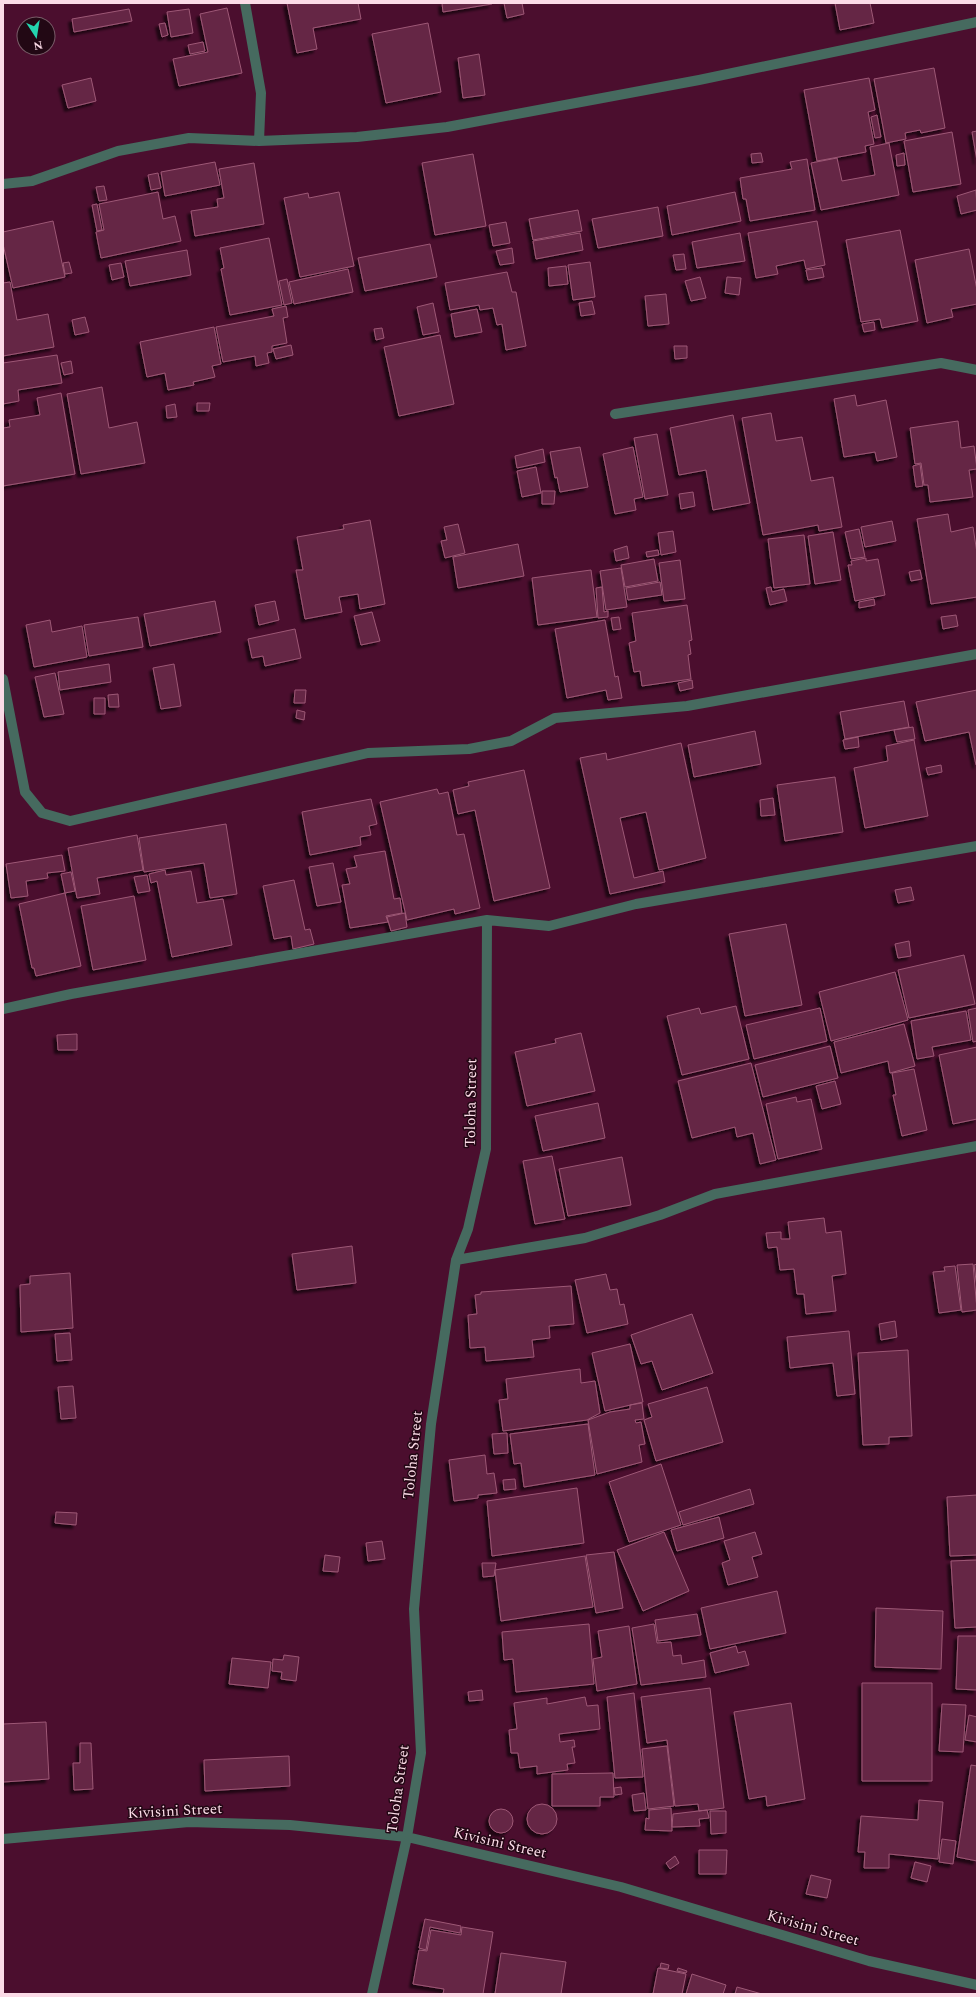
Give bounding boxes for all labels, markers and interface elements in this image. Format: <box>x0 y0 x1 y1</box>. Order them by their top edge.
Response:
north arrow <box>16 16 56 56</box>
text: N <box>32 36 44 55</box>
street label: Toloha Street <box>459 1058 483 1148</box>
street label: Toloha Street <box>397 1410 429 1500</box>
street label: Toloha Street <box>380 1743 416 1835</box>
street label: Kivisini Street <box>127 1797 223 1825</box>
street label: Kivisini Street <box>451 1821 549 1865</box>
street label: Kivisini Street <box>764 1904 862 1952</box>

